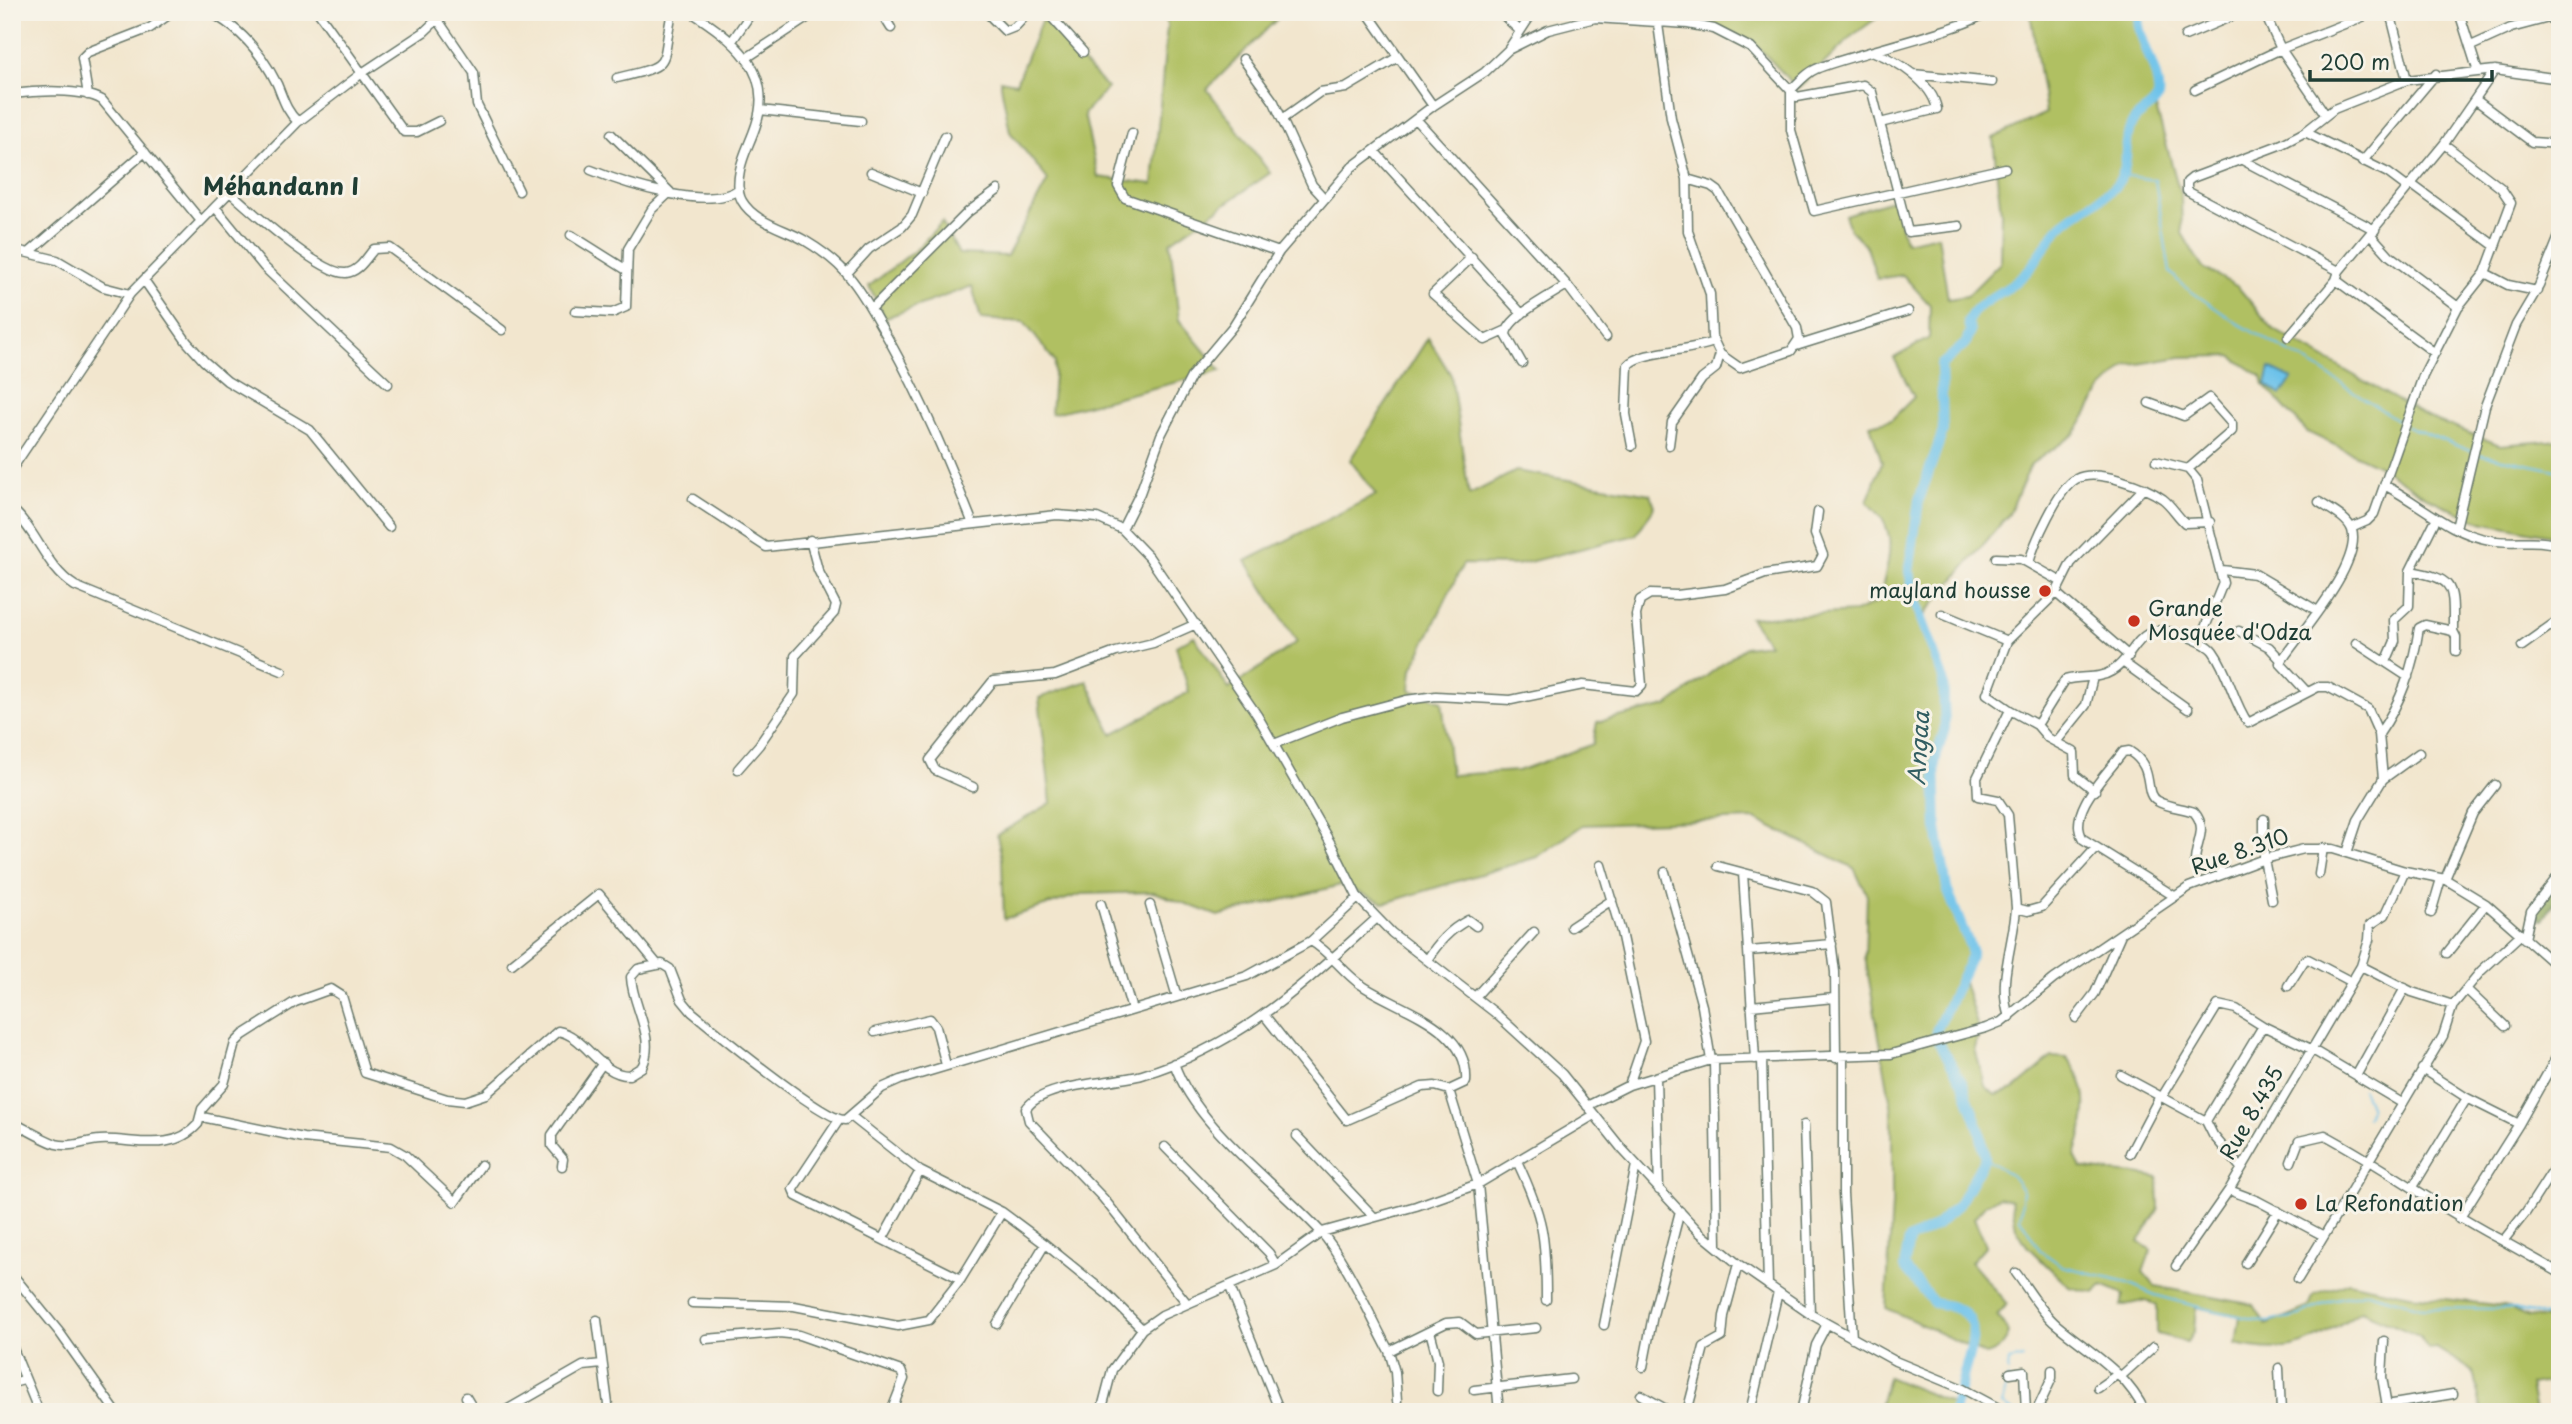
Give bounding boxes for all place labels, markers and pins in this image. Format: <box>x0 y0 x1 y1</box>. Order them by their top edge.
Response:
place label: mayland housse <box>1869 573 2031 605</box>
marker: mayland housse <box>2037 583 2053 599</box>
place label: Grande Mosquée d'Odza <box>2148 591 2312 647</box>
marker: Grande Mosquée d'Odza <box>2126 613 2142 629</box>
place label: La Refondation <box>2315 1186 2464 1218</box>
marker: La Refondation <box>2293 1196 2309 1212</box>

